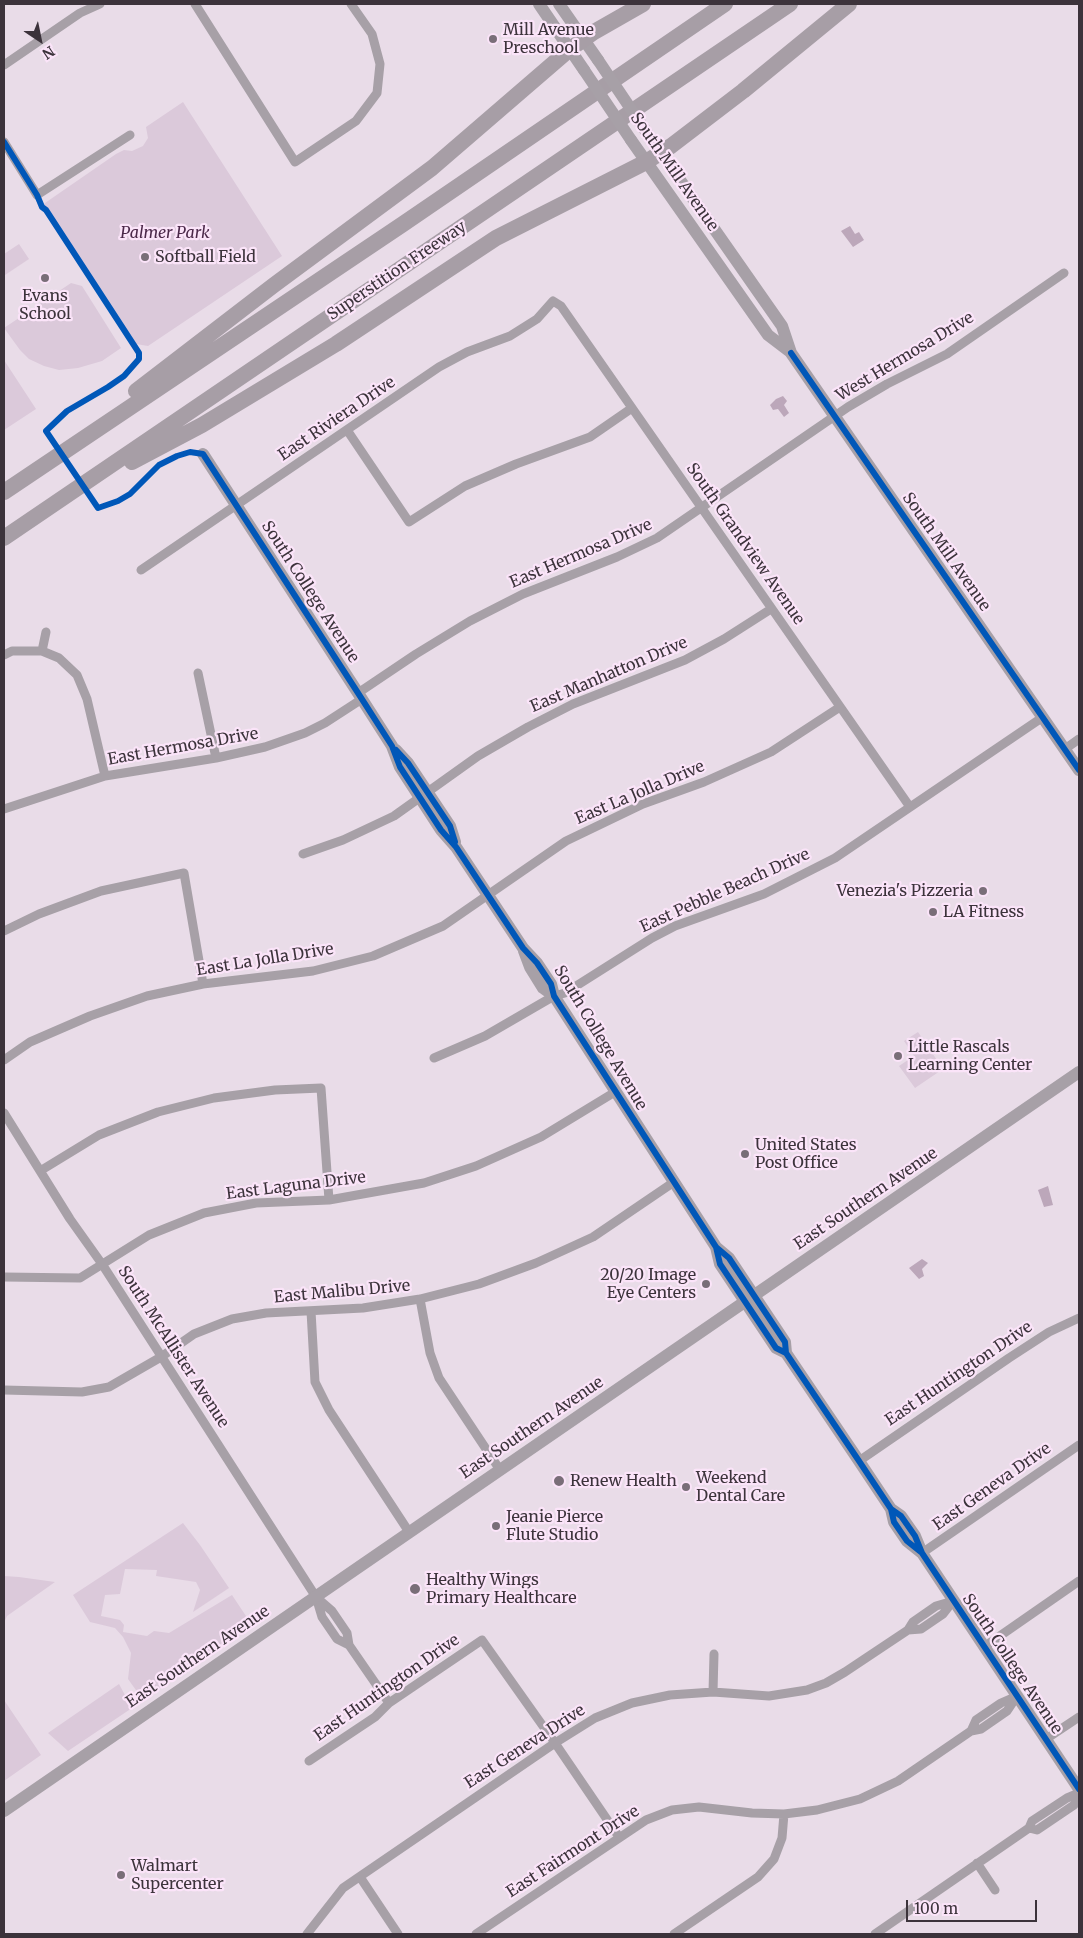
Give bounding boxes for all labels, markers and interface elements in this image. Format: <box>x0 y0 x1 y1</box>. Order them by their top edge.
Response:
north arrow <box>15 15 65 65</box>
place label: Mill Avenue Preschool <box>503 20 594 58</box>
marker: Mill Avenue Preschool <box>487 33 499 45</box>
text: N <box>39 42 58 63</box>
street label: South Mill Avenue <box>626 109 722 235</box>
street label: Superstition Freeway <box>324 217 470 325</box>
park label: Palmer Park <box>120 223 210 243</box>
place label: Softball Field <box>155 247 256 267</box>
marker: Softball Field <box>139 251 151 263</box>
marker: Evans School <box>39 272 51 284</box>
place label: Evans School <box>19 286 71 324</box>
street label: West Hermosa Drive <box>833 308 977 406</box>
street label: East Riviera Drive <box>275 373 399 465</box>
street label: South Grandview Avenue <box>682 460 808 628</box>
street label: South Mill Avenue <box>898 489 994 615</box>
street label: East Hermosa Drive <box>507 515 655 593</box>
street label: South College Avenue <box>257 518 363 666</box>
street label: East Manhatton Drive <box>528 633 690 717</box>
street label: East Hermosa Drive <box>106 724 260 770</box>
street label: East La Jolla Drive <box>572 757 708 829</box>
street label: East Pebble Beach Drive <box>637 845 813 937</box>
place label: Venezia's Pizzeria <box>837 881 973 901</box>
marker: Venezia's Pizzeria <box>977 885 989 897</box>
place label: LA Fitness <box>943 902 1024 922</box>
marker: LA Fitness <box>927 906 939 918</box>
street label: East La Jolla Drive <box>195 940 335 980</box>
street label: South College Avenue <box>549 962 651 1114</box>
place label: Little Rascals Learning Center <box>908 1037 1032 1075</box>
marker: Little Rascals Learning Center <box>892 1050 904 1062</box>
place label: United States Post Office <box>755 1135 856 1173</box>
street label: East Southern Avenue <box>791 1144 941 1254</box>
marker: United States Post Office <box>739 1148 751 1160</box>
street label: East Laguna Drive <box>225 1168 367 1204</box>
street label: South McAllister Avenue <box>113 1262 233 1432</box>
place label: 20/20 Image Eye Centers <box>600 1265 696 1303</box>
street label: East Malibu Drive <box>273 1276 411 1308</box>
marker: 20/20 Image Eye Centers <box>700 1278 712 1290</box>
street label: East Huntington Drive <box>882 1318 1036 1430</box>
street label: East Southern Avenue <box>457 1373 607 1483</box>
street label: East Geneva Drive <box>929 1439 1055 1535</box>
place label: Weekend Dental Care <box>696 1468 785 1506</box>
place label: Renew Health <box>570 1471 677 1491</box>
marker: Renew Health <box>552 1474 566 1488</box>
marker: Weekend Dental Care <box>680 1481 692 1493</box>
place label: Jeanie Pierce Flute Studio <box>506 1507 603 1545</box>
marker: Jeanie Pierce Flute Studio <box>490 1520 502 1532</box>
place label: Healthy Wings Primary Healthcare <box>426 1570 577 1608</box>
marker: Healthy Wings Primary Healthcare <box>408 1582 422 1596</box>
street label: South College Avenue <box>958 1590 1066 1738</box>
street label: East Southern Avenue <box>123 1602 273 1712</box>
street label: East Huntington Drive <box>311 1631 463 1745</box>
street label: East Geneva Drive <box>461 1701 589 1793</box>
street label: East Fairmont Drive <box>503 1802 643 1902</box>
place label: Walmart Supercenter <box>131 1856 224 1894</box>
marker: Walmart Supercenter <box>115 1869 127 1881</box>
scale bar <box>908 1890 1039 1922</box>
text: 100 m <box>914 1899 958 1918</box>

